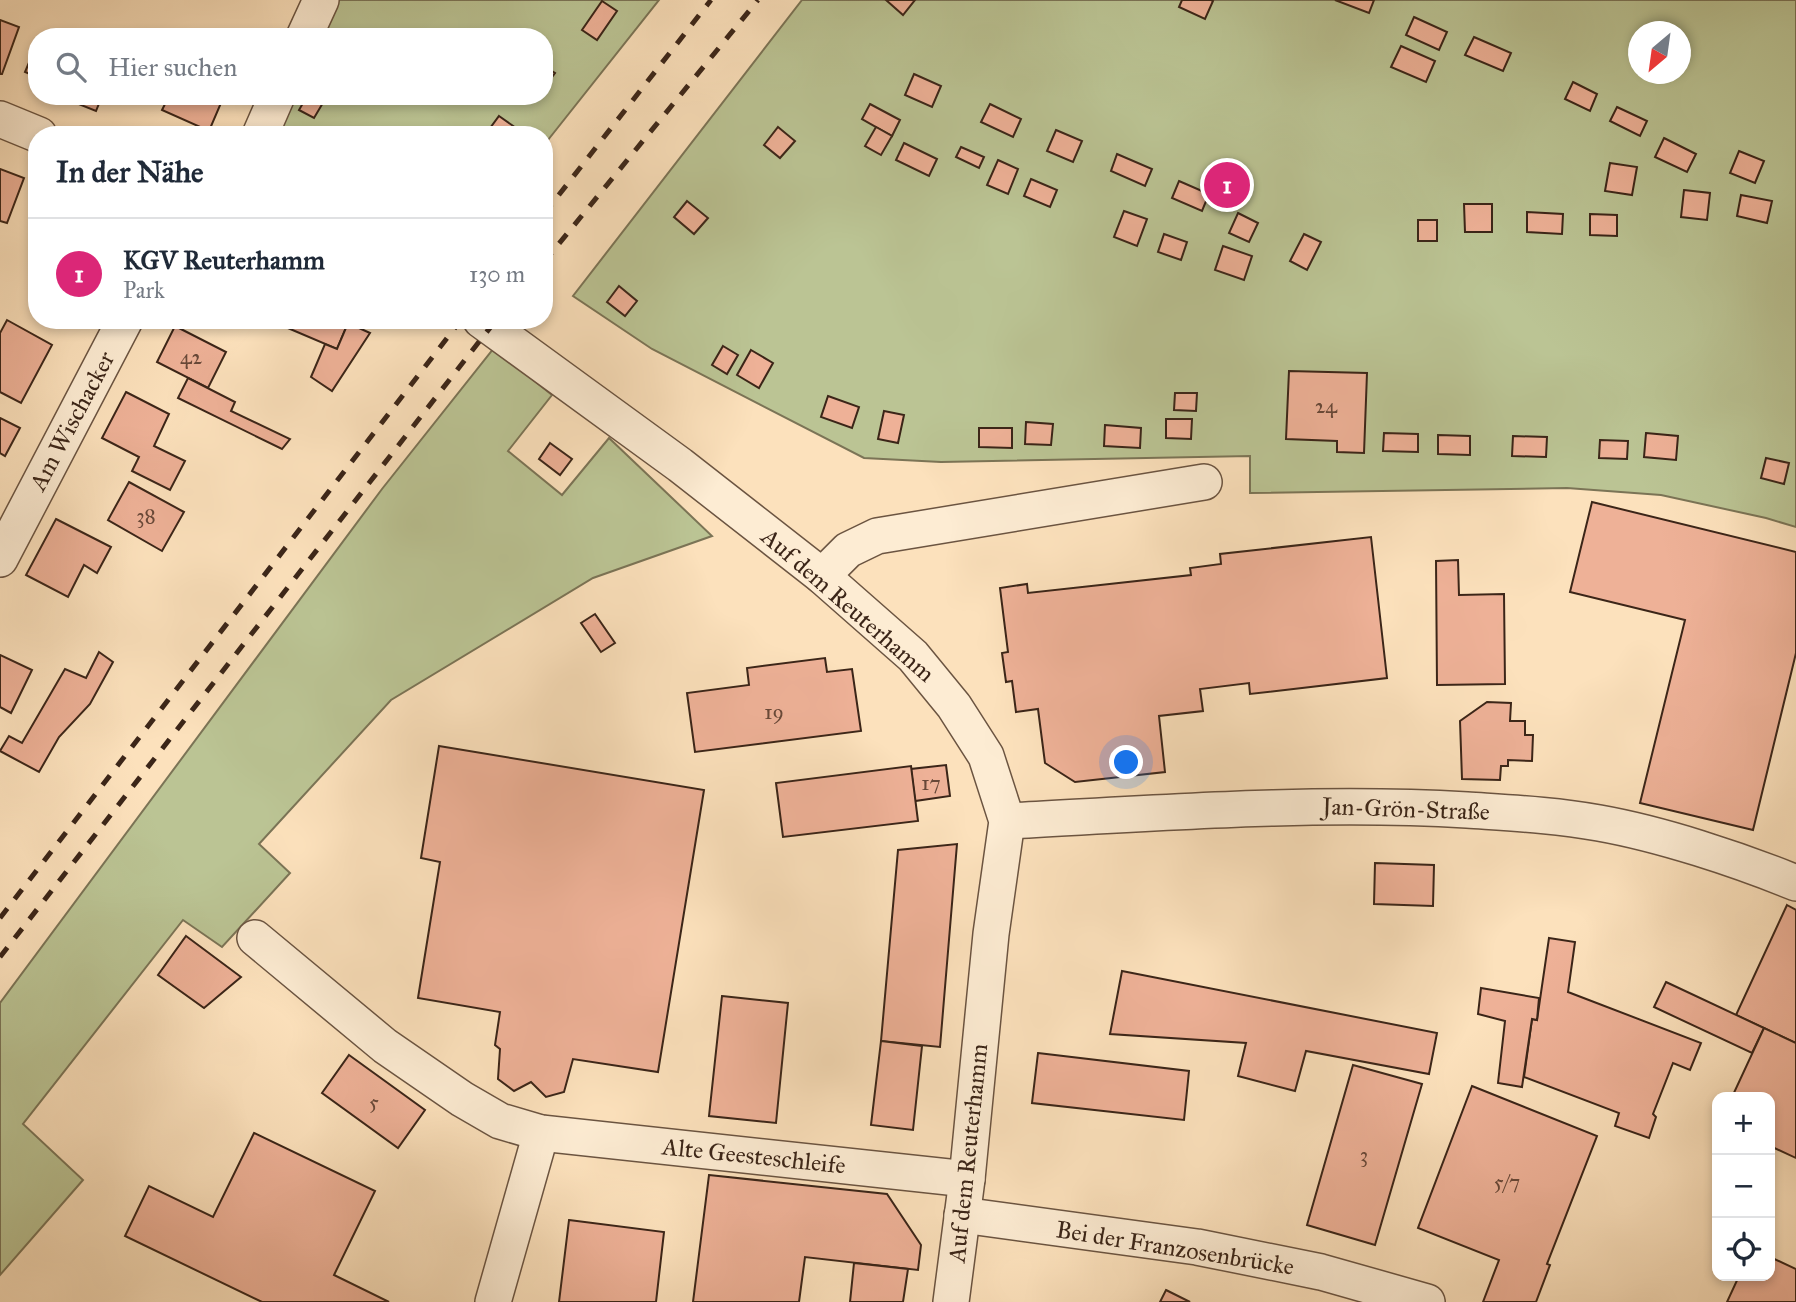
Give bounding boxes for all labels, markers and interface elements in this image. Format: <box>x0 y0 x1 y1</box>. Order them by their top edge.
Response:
north arrow <box>1628 21 1691 84</box>
search box <box>28 28 553 105</box>
icon: search <box>52 48 90 86</box>
text: Hier suchen <box>108 51 237 83</box>
text: In der Nähe <box>56 154 204 190</box>
pin: 1 <box>1204 159 1250 211</box>
text: KGV Reuterhamm <box>123 244 325 276</box>
text: 1 <box>74 260 84 288</box>
text: 130 m <box>469 260 525 288</box>
text: Park <box>123 276 165 304</box>
house number: 42 <box>180 344 203 370</box>
street label: Am Wischacker <box>22 346 121 497</box>
house number: 24 <box>1315 393 1338 419</box>
house number: 38 <box>136 503 156 529</box>
street label: Auf dem Reuterhamm <box>754 521 941 688</box>
house number: 19 <box>764 699 784 725</box>
your location <box>1109 745 1143 779</box>
house number: 17 <box>921 770 941 796</box>
street label: Jan-Grön-Straße <box>1319 791 1490 827</box>
street label: Auf dem Reuterhamm <box>941 1042 994 1265</box>
house number: 5 <box>369 1089 379 1115</box>
map controls <box>1712 1092 1775 1281</box>
button: + <box>1712 1092 1775 1155</box>
street label: Alte Geesteschleife <box>660 1131 847 1181</box>
house number: 3 <box>1360 1142 1368 1168</box>
button: − <box>1712 1155 1775 1218</box>
house number: 5/7 <box>1494 1169 1520 1195</box>
street label: Bei der Franzosenbrücke <box>1054 1214 1296 1282</box>
button: locate <box>1712 1218 1775 1281</box>

